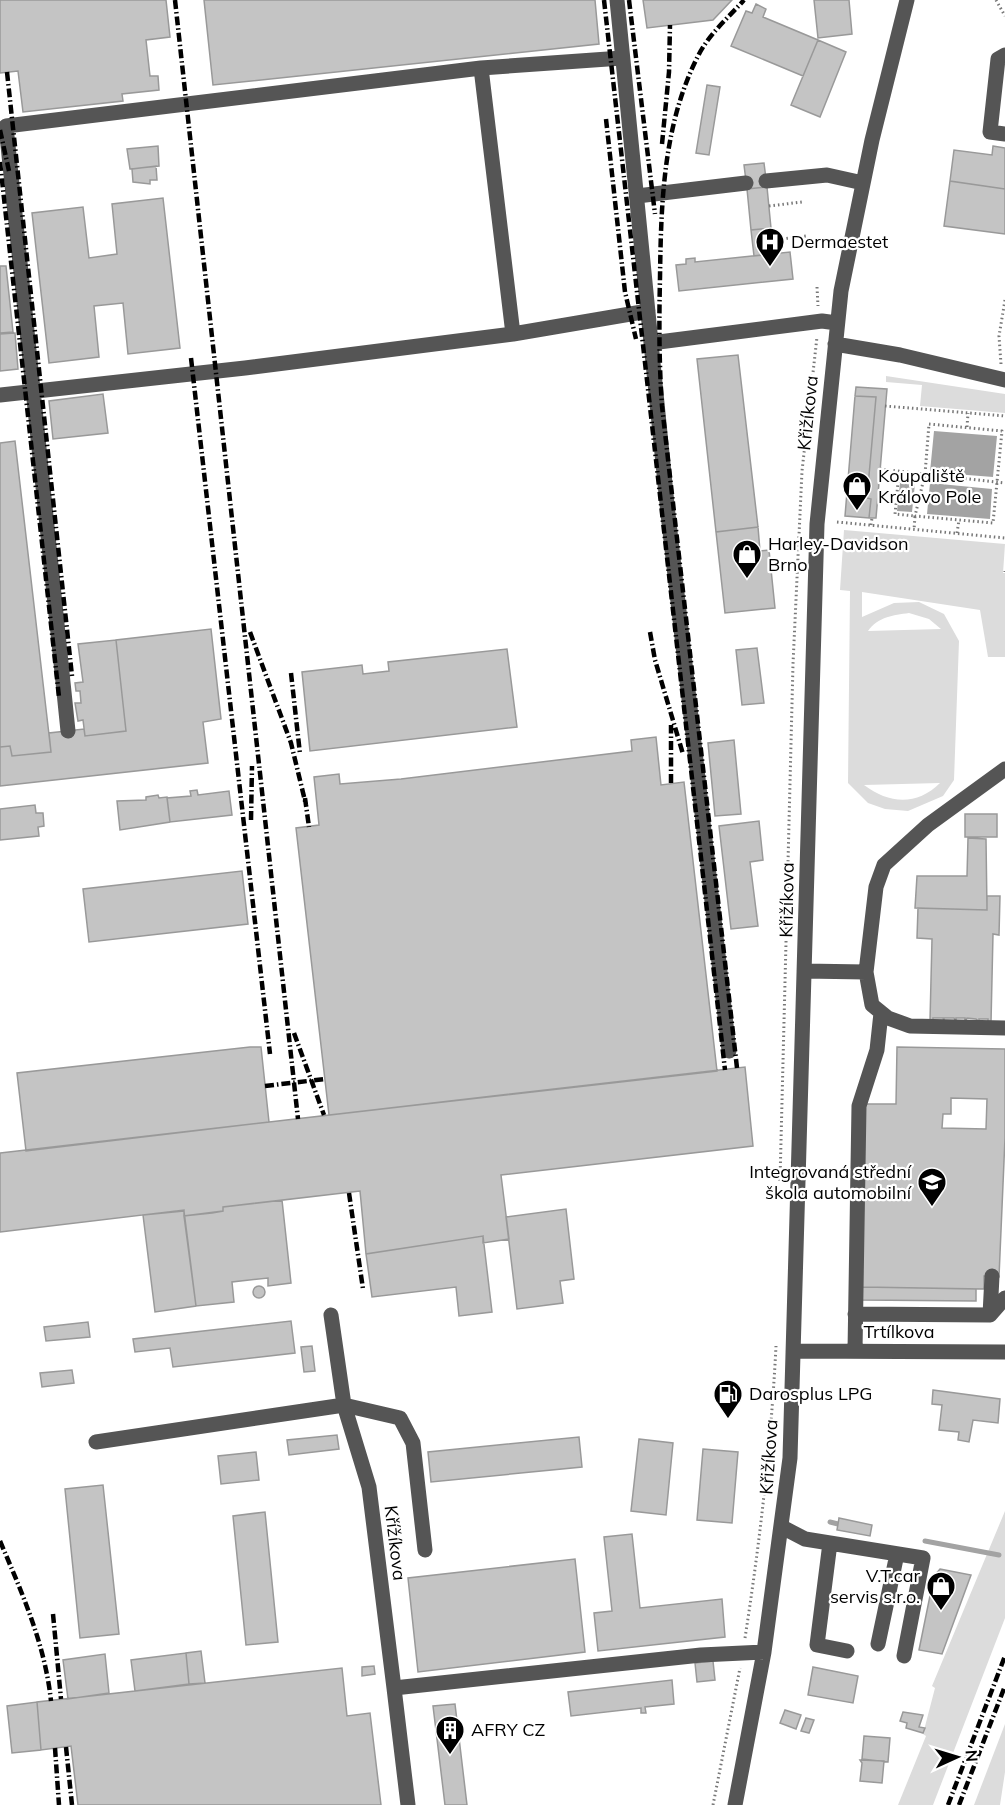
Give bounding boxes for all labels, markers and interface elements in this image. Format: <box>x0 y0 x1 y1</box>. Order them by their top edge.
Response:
hospital icon: Dermaestet <box>754 226 786 268</box>
place label: Dermaestet <box>791 230 888 253</box>
street label: Křižíkova <box>792 374 823 452</box>
place label: Koupaliště Královo Pole <box>878 464 981 508</box>
shop icon: Koupaliště Královo Pole <box>841 470 873 512</box>
place label: Harley-Davidson Brno <box>768 532 909 576</box>
shop icon: Harley-Davidson Brno <box>731 538 763 580</box>
street label: Křižíkova <box>774 862 799 938</box>
place label: Integrovaná střední škola automobilní <box>749 1160 913 1204</box>
school or university icon: Integrovaná střední škola automobilní <box>916 1166 948 1208</box>
street label: Trtílkova <box>864 1320 934 1343</box>
fuel station icon: Darosplus LPG <box>712 1378 744 1420</box>
place label: Darosplus LPG <box>749 1382 873 1405</box>
street label: Křižíkova <box>754 1419 783 1495</box>
street label: Křížíkova <box>379 1504 412 1582</box>
place label: V.T.car servis s.r.o. <box>830 1564 920 1608</box>
shop icon: V.T.car servis s.r.o. <box>925 1570 957 1612</box>
building icon: AFRY CZ <box>434 1714 466 1756</box>
place label: AFRY CZ <box>471 1718 546 1741</box>
north arrow <box>927 1727 987 1787</box>
text: N <box>962 1749 982 1763</box>

